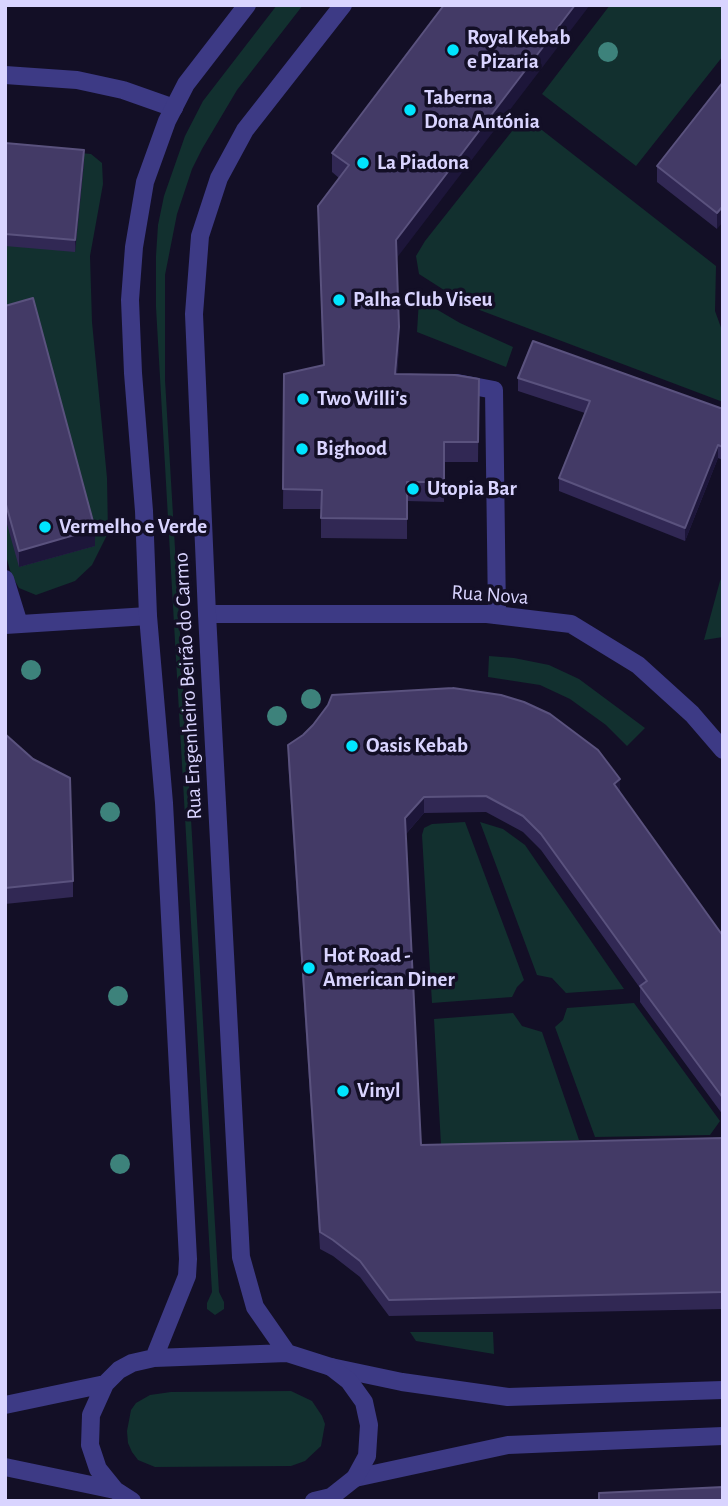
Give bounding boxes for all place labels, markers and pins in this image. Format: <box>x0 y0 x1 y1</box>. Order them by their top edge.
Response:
place label: Royal Kebab e Pizaria <box>467 25 570 75</box>
marker: Royal Kebab e Pizaria <box>445 42 461 58</box>
place label: Taberna Dona Antónia <box>424 85 540 135</box>
marker: Taberna Dona Antónia <box>402 102 418 118</box>
place label: La Piadona <box>377 150 469 176</box>
marker: La Piadona <box>355 155 371 171</box>
place label: Palha Club Viseu <box>353 287 493 313</box>
marker: Palha Club Viseu <box>331 292 347 308</box>
place label: Two Willi's <box>317 386 407 412</box>
marker: Two Willi's <box>295 391 311 407</box>
place label: Bighood <box>316 436 387 462</box>
marker: Bighood <box>294 441 310 457</box>
place label: Utopia Bar <box>427 476 517 502</box>
marker: Utopia Bar <box>405 481 421 497</box>
place label: Vermelho e Verde <box>59 514 207 540</box>
marker: Vermelho e Verde <box>37 519 53 535</box>
place label: Oasis Kebab <box>366 733 468 759</box>
marker: Oasis Kebab <box>344 738 360 754</box>
place label: Hot Road - American Diner <box>323 943 455 993</box>
marker: Hot Road - American Diner <box>301 960 317 976</box>
place label: Vinyl <box>357 1078 401 1104</box>
marker: Vinyl <box>335 1083 351 1099</box>

